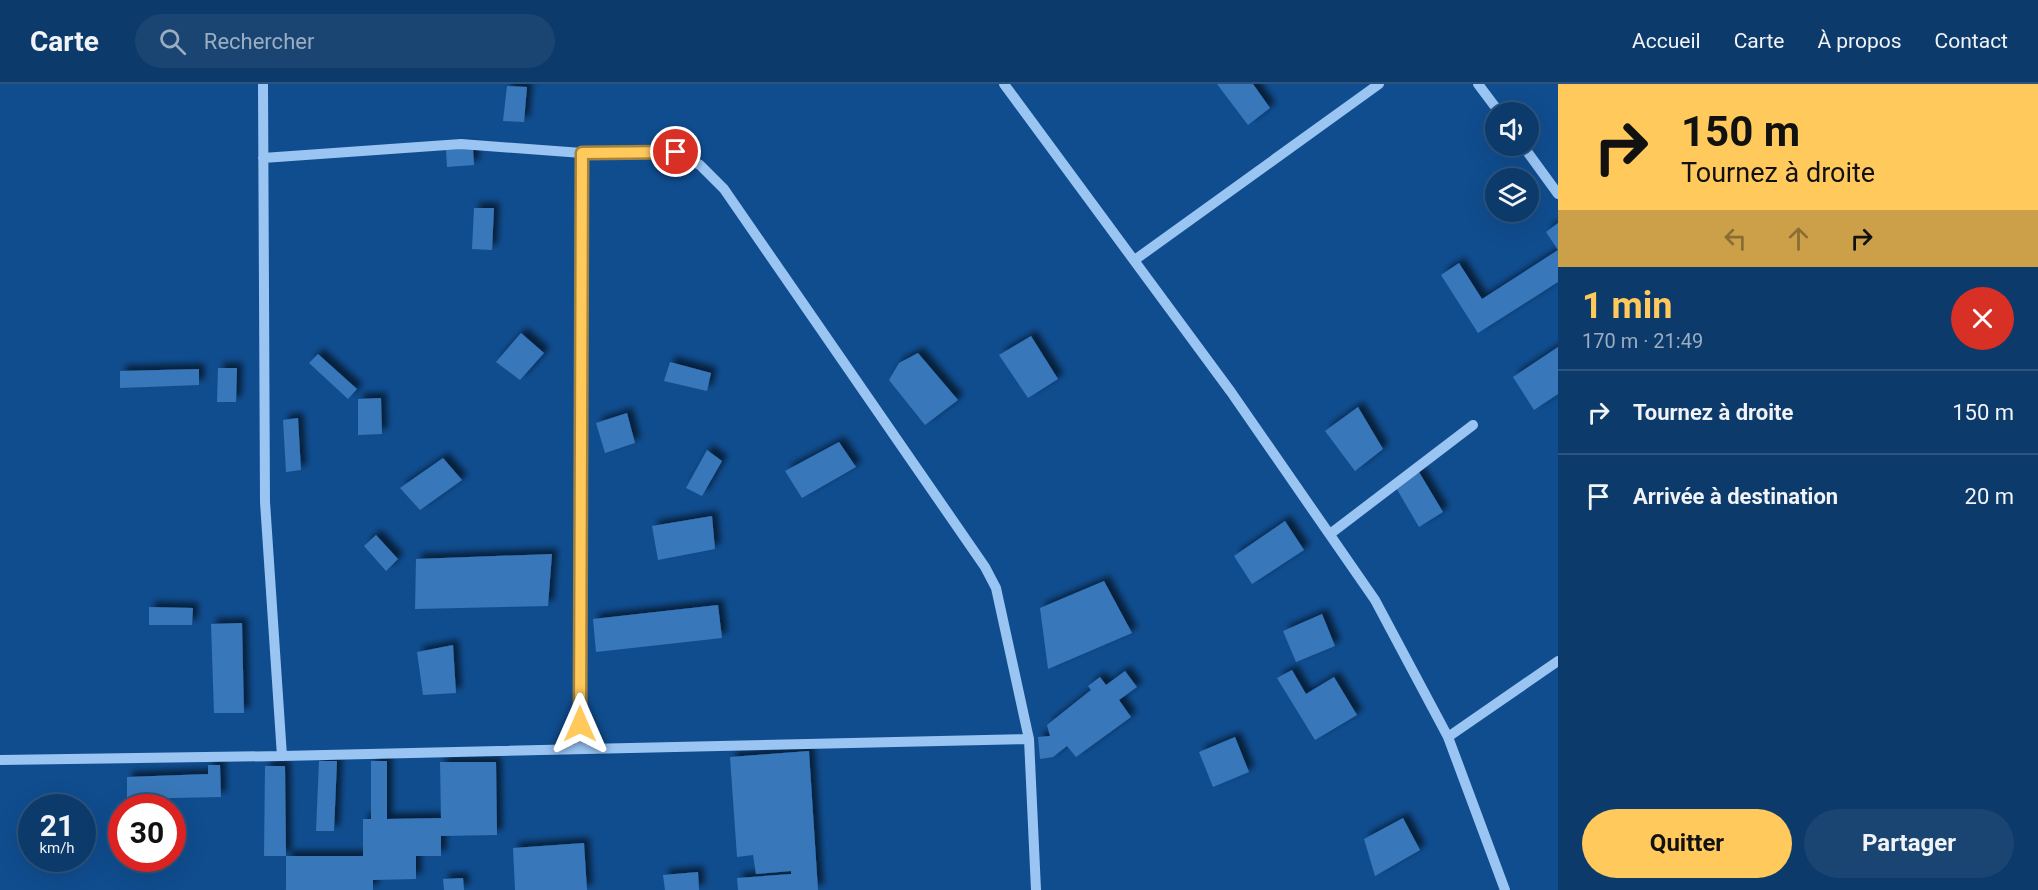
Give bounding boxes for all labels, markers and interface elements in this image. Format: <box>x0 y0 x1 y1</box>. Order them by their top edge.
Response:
search box <box>135 14 555 68</box>
text: Carte <box>30 25 99 58</box>
icon: search <box>156 25 189 58</box>
text: Rechercher <box>204 29 314 54</box>
text: Accueil <box>1632 29 1701 53</box>
text: Carte <box>1734 29 1784 53</box>
text: À propos <box>1817 29 1902 53</box>
text: Contact <box>1935 29 2008 53</box>
map controls <box>1485 102 1539 222</box>
button: sound <box>1485 102 1539 156</box>
text: 150 m <box>1681 107 1800 156</box>
icon: right <box>1582 108 1660 186</box>
pin <box>650 126 701 177</box>
icon: arrive <box>659 135 692 168</box>
text: Tournez à droite <box>1681 157 1875 189</box>
button: layers <box>1485 168 1539 222</box>
icon: left <box>1719 222 1752 255</box>
icon: ahead <box>1782 222 1815 255</box>
icon: right <box>1845 222 1878 255</box>
text: 1 min <box>1582 285 1673 327</box>
button: close <box>1951 287 2014 350</box>
text: 170 m · 21:49 <box>1582 329 1703 353</box>
icon: right <box>1582 396 1615 429</box>
text: Tournez à droite <box>1633 400 1793 425</box>
text: 150 m <box>1952 400 2014 425</box>
icon: arrive <box>1582 480 1615 513</box>
text: Arrivée à destination <box>1633 484 1838 509</box>
text: 20 m <box>1965 484 2014 509</box>
position arrow <box>548 692 612 756</box>
speed limit sign: 30 <box>108 794 186 872</box>
text: 21 <box>40 808 74 843</box>
button: Quitter <box>1582 809 1792 878</box>
button: Partager <box>1804 809 2014 878</box>
text: km/h <box>39 839 75 857</box>

